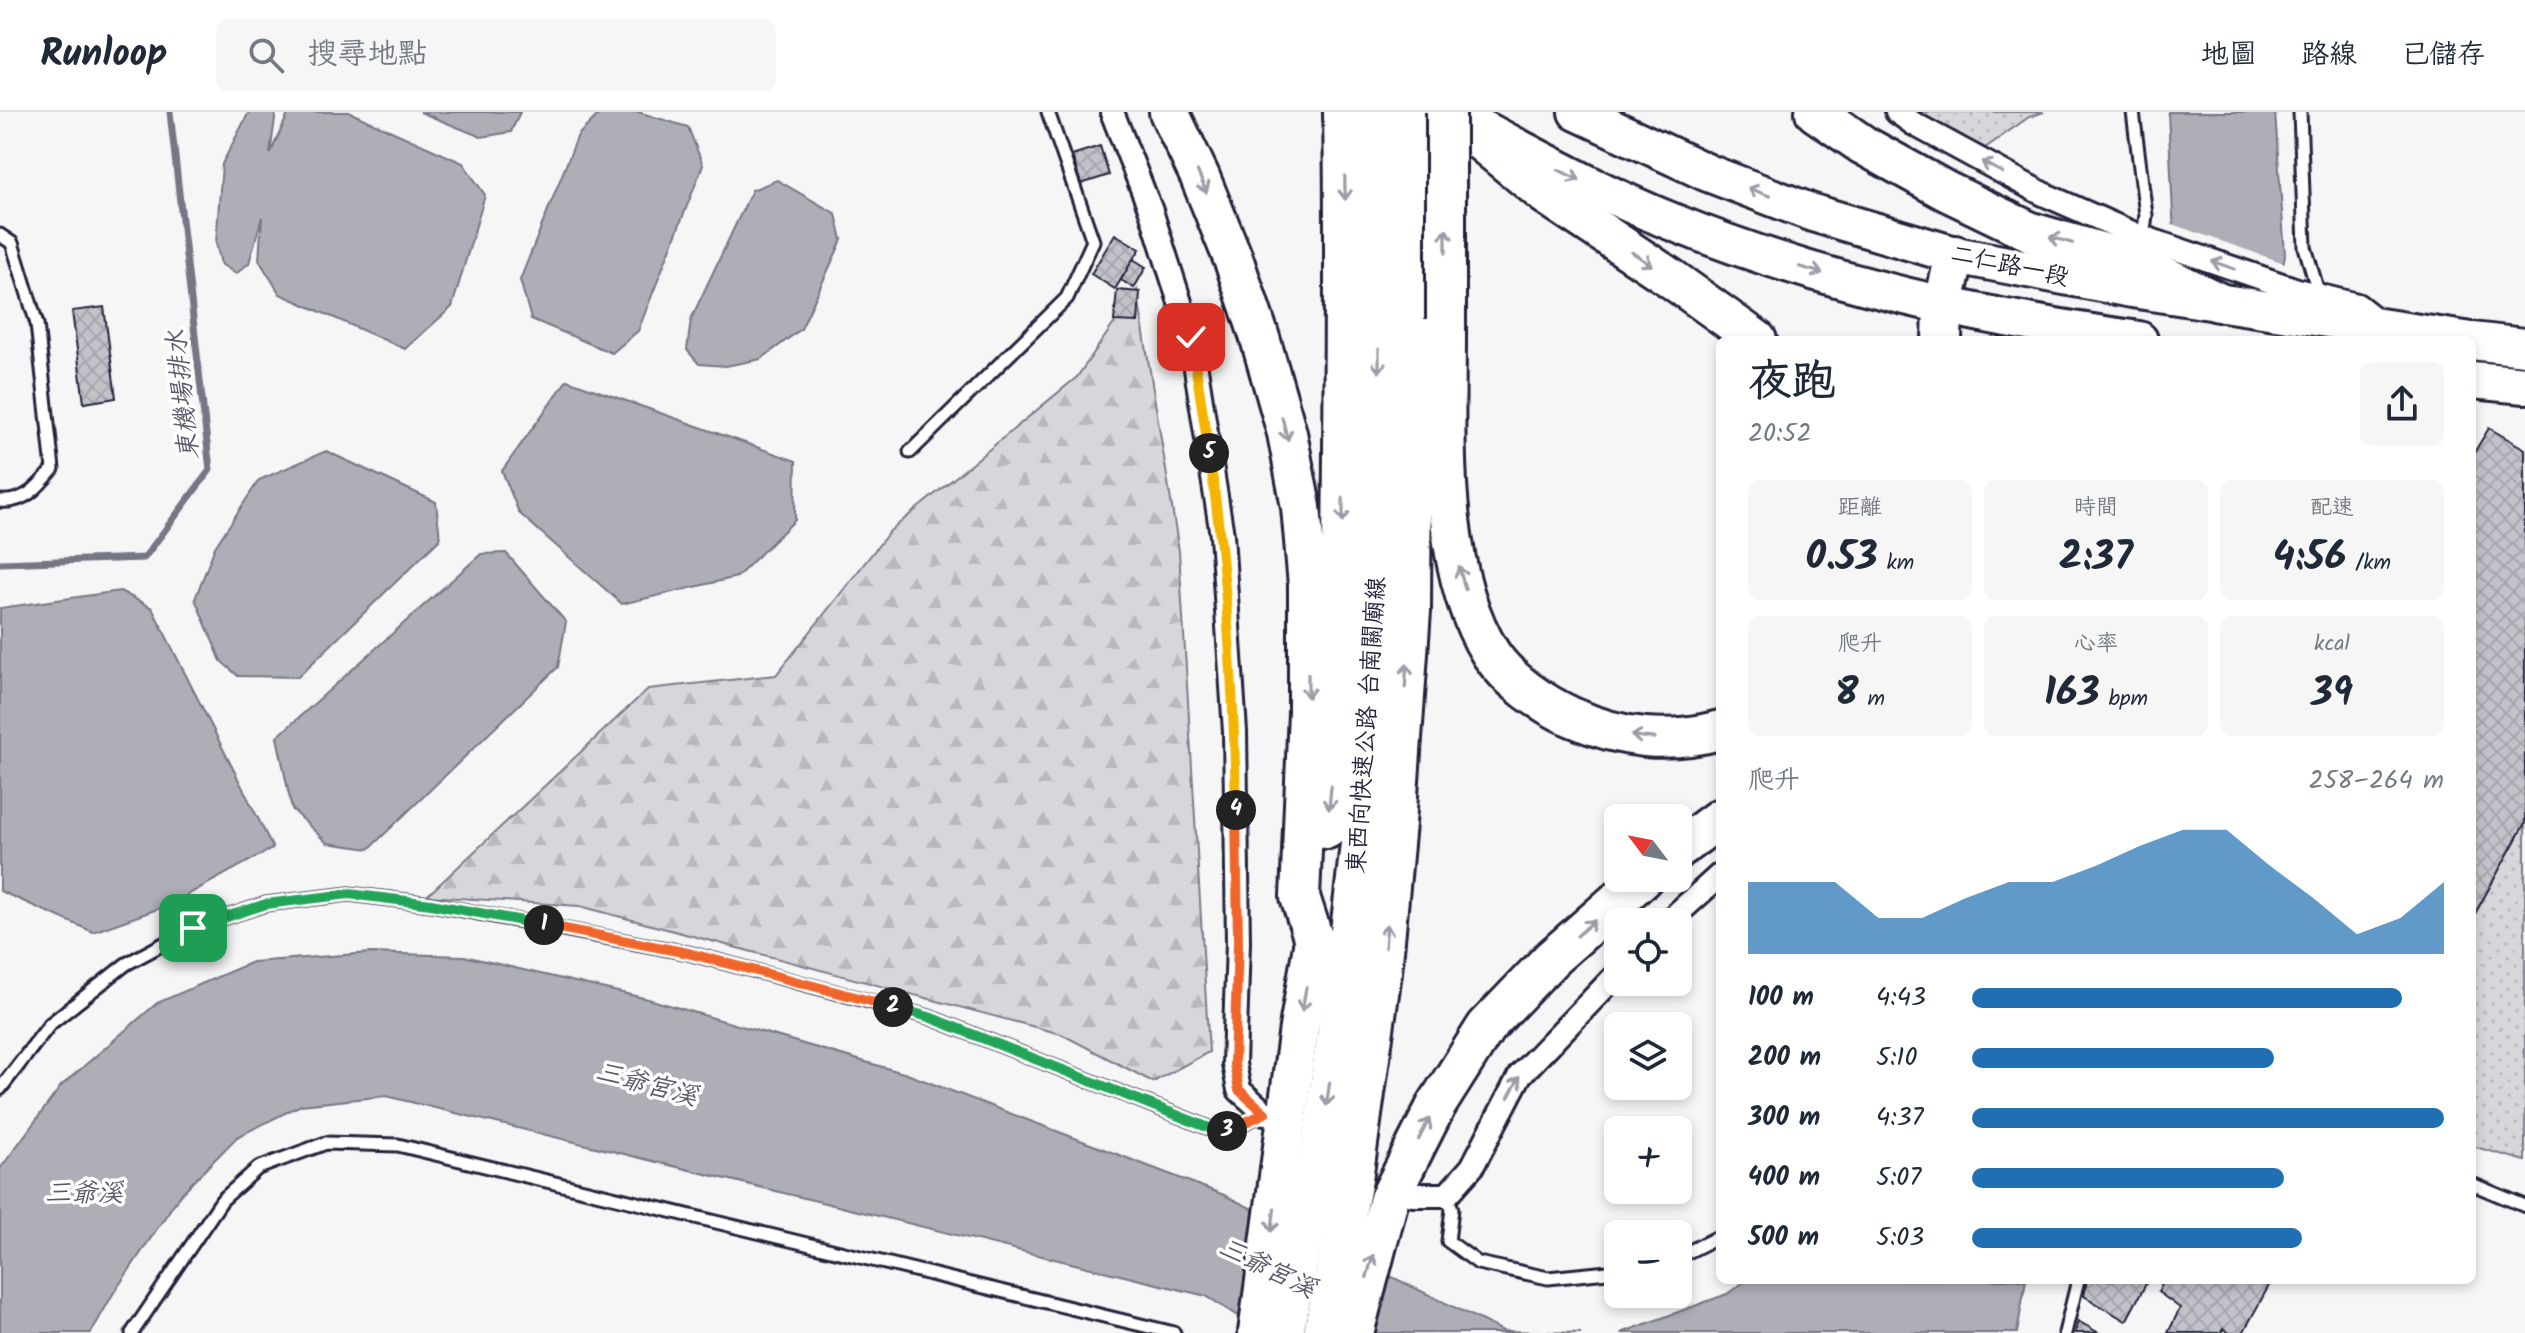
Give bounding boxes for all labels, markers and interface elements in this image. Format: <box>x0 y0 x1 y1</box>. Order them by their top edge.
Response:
search box <box>216 19 776 91</box>
text: Runloop <box>40 25 168 85</box>
text: 搜尋地點 <box>308 31 428 79</box>
icon: search <box>244 33 288 77</box>
text: 地圖 <box>2201 33 2257 78</box>
text: 路線 <box>2301 33 2357 78</box>
text: 已儲存 <box>2401 33 2485 78</box>
one-way arrow <box>1981 159 2005 174</box>
one-way arrow <box>1556 168 1580 183</box>
one-way arrow <box>1195 170 1210 194</box>
one-way arrow <box>1337 174 1352 201</box>
one-way arrow <box>1747 184 1772 198</box>
one-way arrow <box>1438 228 1454 255</box>
one-way arrow <box>2048 232 2074 247</box>
street label: 二仁路一段 <box>1947 235 2072 298</box>
one-way arrow <box>1630 251 1652 267</box>
one-way arrow <box>2211 256 2236 271</box>
one-way arrow <box>1797 263 1823 278</box>
pin <box>1157 303 1225 371</box>
icon: check <box>1169 315 1213 359</box>
water label: 東機場排水 <box>156 327 212 462</box>
one-way arrow <box>1371 347 1387 374</box>
text: 夜跑 <box>1748 348 1836 418</box>
button: share <box>2360 362 2444 446</box>
text: 20:52 <box>1748 413 1812 455</box>
one-way arrow <box>1278 415 1293 441</box>
pin: 5 <box>1189 433 1229 473</box>
text: 5 <box>1203 435 1215 470</box>
text: 距離 <box>1838 491 1882 526</box>
text: 時間 <box>2074 491 2118 526</box>
text: 配速 <box>2310 491 2354 526</box>
one-way arrow <box>1335 496 1351 523</box>
text: 0.53 <box>1806 526 1878 590</box>
text: 2:37 <box>2059 526 2133 590</box>
text: 4:56 <box>2273 526 2347 590</box>
text: km <box>1878 546 1914 581</box>
text: /km <box>2347 546 2391 581</box>
one-way arrow <box>1454 565 1469 591</box>
street label: 東西向快速公路 台南關廟線 <box>1338 575 1397 875</box>
text: 爬升 <box>1838 627 1882 662</box>
text: 心率 <box>2074 627 2118 662</box>
text: kcal <box>2314 627 2350 662</box>
text: 8 <box>1835 662 1859 726</box>
text: 163 <box>2044 662 2100 726</box>
text: 39 <box>2311 662 2353 726</box>
one-way arrow <box>1399 663 1414 690</box>
one-way arrow <box>1300 672 1316 699</box>
text: m <box>1859 682 1885 717</box>
text: bpm <box>2100 682 2148 717</box>
one-way arrow <box>1630 730 1657 745</box>
text: 爬升 <box>1748 760 1800 802</box>
text: 258–264 m <box>2308 760 2444 802</box>
one-way arrow <box>1322 784 1337 811</box>
pin: 4 <box>1216 790 1256 830</box>
text: 4 <box>1230 792 1242 827</box>
north arrow <box>1604 804 1692 892</box>
map controls <box>1604 804 1692 1308</box>
pin <box>159 894 227 962</box>
pin: 1 <box>524 905 564 945</box>
icon: arrive <box>171 906 215 950</box>
text: 1 <box>541 907 547 942</box>
button: locate <box>1604 908 1692 996</box>
one-way arrow <box>1575 919 1595 937</box>
one-way arrow <box>1378 923 1393 950</box>
text: 100 m <box>1748 977 1814 1019</box>
text: 4:43 <box>1876 977 1926 1019</box>
one-way arrow <box>1296 986 1311 1011</box>
pin: 2 <box>873 987 913 1027</box>
text: 2 <box>887 989 899 1024</box>
button: layers <box>1604 1012 1692 1100</box>
text: 200 m <box>1748 1037 1821 1079</box>
text: 5:10 <box>1876 1037 1918 1079</box>
water label: 三爺宮溪 <box>591 1051 704 1119</box>
one-way arrow <box>1507 1076 1523 1099</box>
one-way arrow <box>1320 1081 1335 1106</box>
text: 300 m <box>1748 1097 1820 1139</box>
text: 4:37 <box>1876 1097 1924 1139</box>
pin: 3 <box>1207 1111 1247 1151</box>
text: 3 <box>1221 1113 1233 1148</box>
button: + <box>1604 1116 1692 1204</box>
one-way arrow <box>1417 1118 1433 1142</box>
text: 400 m <box>1748 1157 1820 1199</box>
text: 5:07 <box>1876 1157 1921 1199</box>
water label: 三爺溪 <box>45 1173 125 1215</box>
one-way arrow <box>1265 1207 1280 1233</box>
text: 500 m <box>1748 1217 1819 1259</box>
text: 5:03 <box>1876 1217 1924 1259</box>
button: − <box>1604 1220 1692 1308</box>
water label: 三爺宮溪 <box>1211 1227 1325 1311</box>
one-way arrow <box>1363 1253 1378 1279</box>

